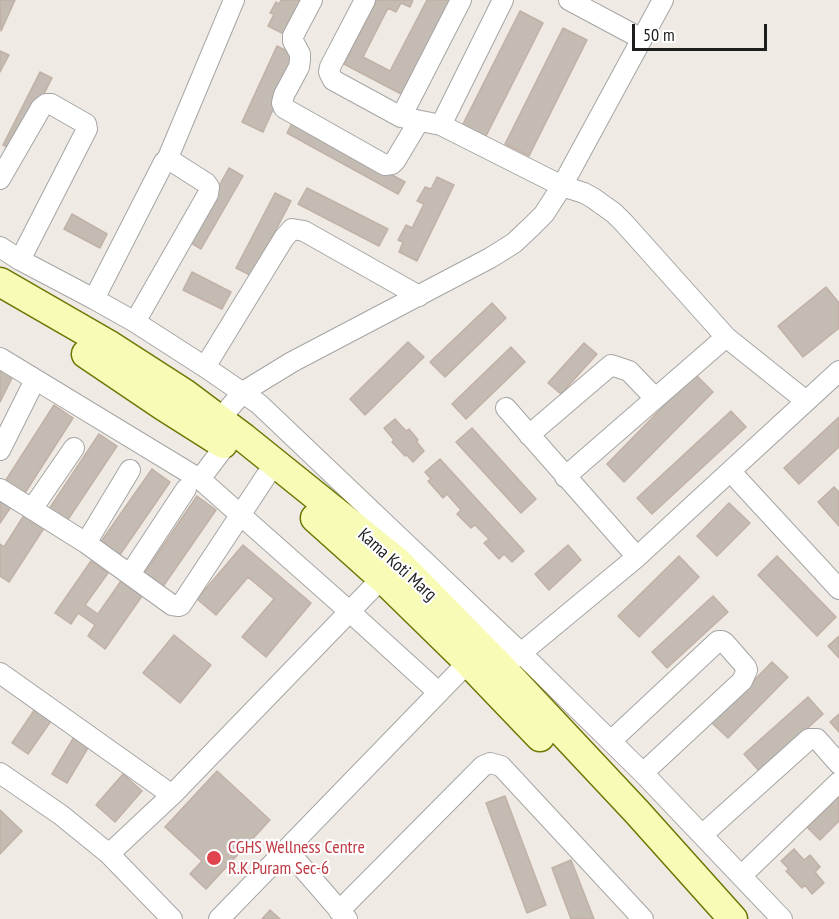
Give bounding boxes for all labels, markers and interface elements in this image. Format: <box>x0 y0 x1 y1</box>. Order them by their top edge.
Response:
scale bar <box>635 12 770 50</box>
text: 50 m <box>643 23 675 46</box>
street label: Kama Koti Marg <box>353 524 441 606</box>
place label: CGHS Wellness Centre R.K.Puram Sec-6 <box>228 837 365 880</box>
marker: CGHS Wellness Centre R.K.Puram Sec-6 <box>205 849 223 867</box>

